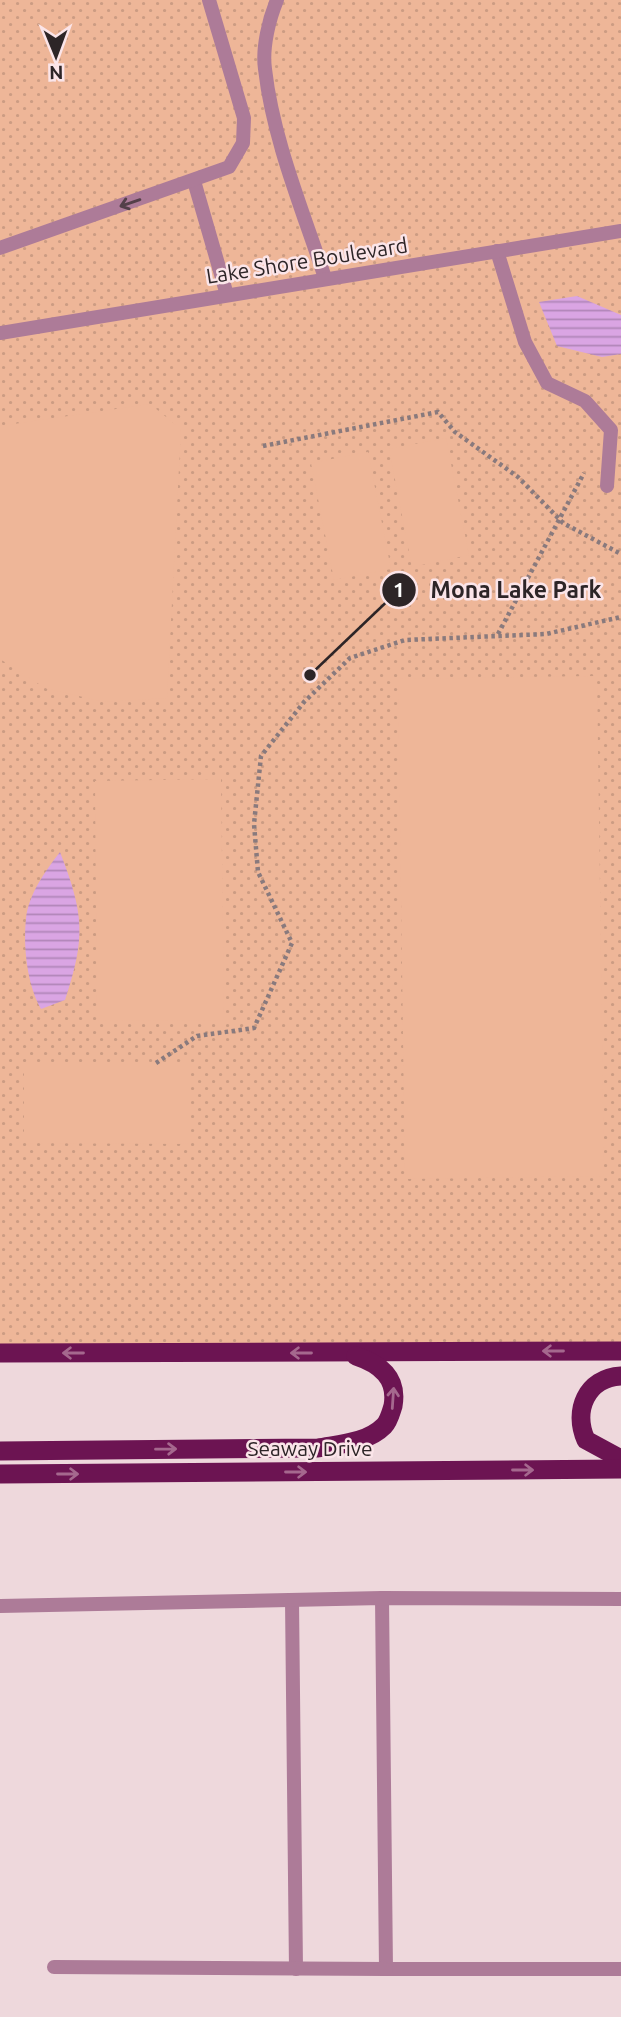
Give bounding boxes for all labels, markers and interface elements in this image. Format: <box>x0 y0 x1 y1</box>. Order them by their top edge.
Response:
north arrow <box>21 21 91 91</box>
text: N <box>49 62 64 84</box>
one-way arrow <box>119 198 141 210</box>
street label: Lake Shore Boulevard <box>204 232 409 288</box>
callout: Mona Lake Park <box>381 568 615 612</box>
text: 1 <box>393 577 405 601</box>
text: Mona Lake Park <box>431 577 602 602</box>
one-way arrow <box>542 1345 565 1358</box>
one-way arrow <box>62 1346 85 1360</box>
one-way arrow <box>290 1346 313 1360</box>
one-way arrow <box>386 1387 399 1410</box>
street label: Seaway Drive <box>248 1436 373 1460</box>
one-way arrow <box>154 1442 177 1456</box>
one-way arrow <box>511 1463 534 1477</box>
one-way arrow <box>284 1465 307 1479</box>
one-way arrow <box>56 1467 79 1481</box>

